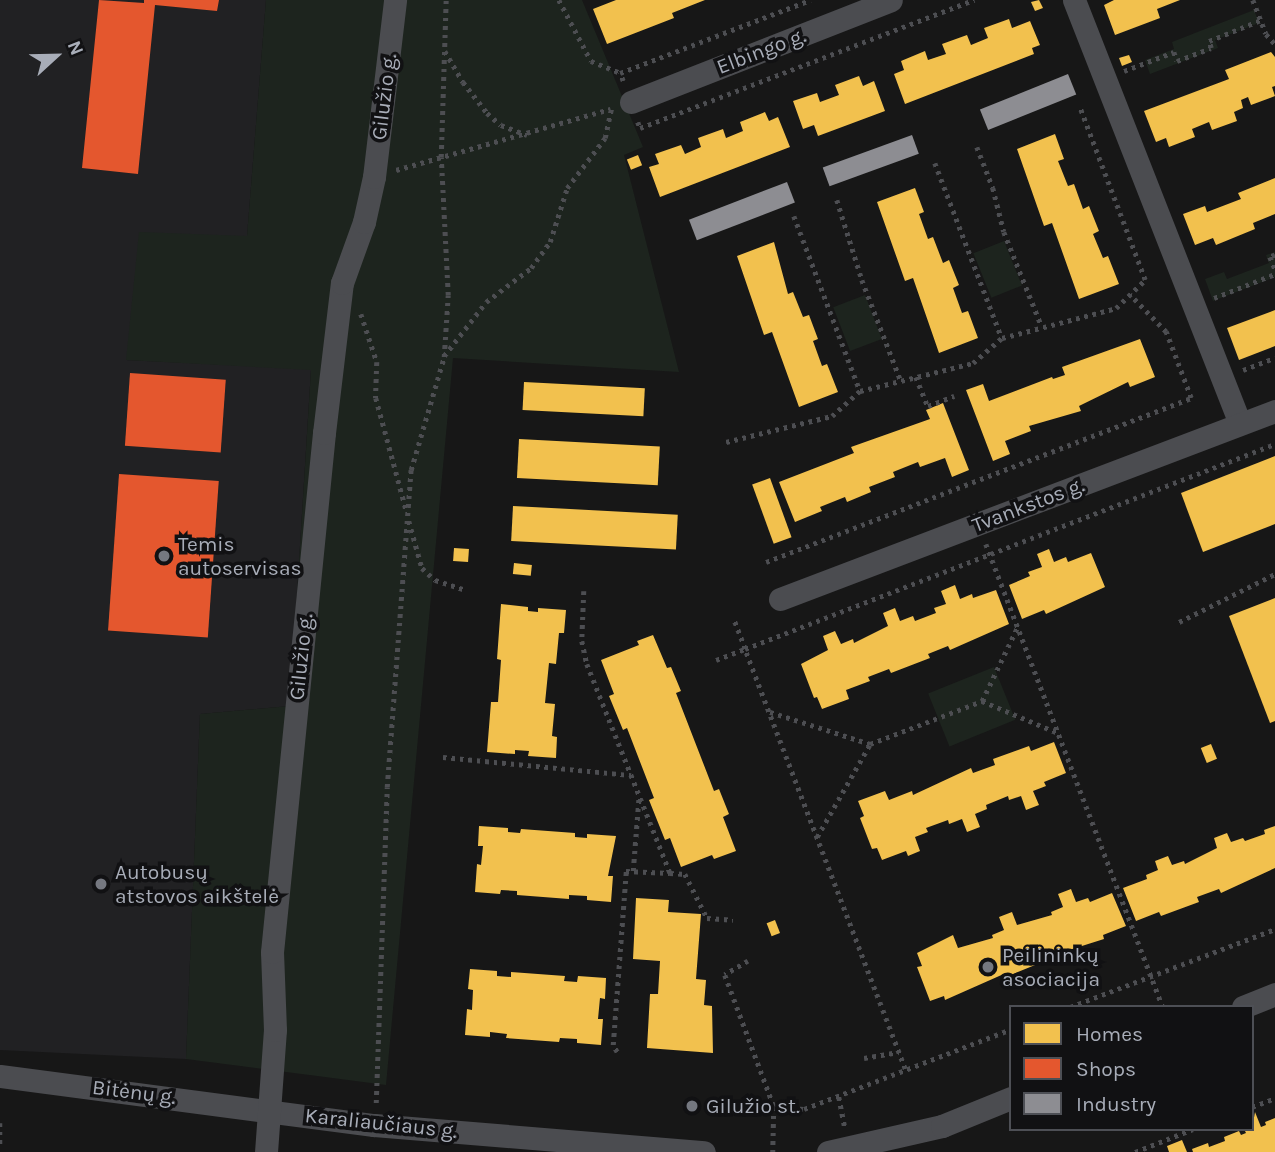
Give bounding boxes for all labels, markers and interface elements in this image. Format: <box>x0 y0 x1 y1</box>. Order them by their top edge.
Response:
north arrow <box>21 21 91 91</box>
street label: Elbingo g. <box>713 23 809 79</box>
text: N <box>63 38 88 59</box>
street label: Gilužio g. <box>366 52 402 142</box>
street label: Tvankstos g. <box>969 472 1087 538</box>
place label: Temis autoservisas <box>178 531 302 581</box>
marker: Temis autoservisas <box>156 548 172 564</box>
street label: Gilužio g. <box>284 613 318 701</box>
place label: Autobusų atstovos aikštelė <box>115 859 279 909</box>
marker: Autobusų atstovos aikštelė <box>93 876 109 892</box>
place label: Peilininkų asociacija <box>1002 942 1100 992</box>
marker: Peilininkų asociacija <box>980 959 996 975</box>
legend <box>1009 1005 1254 1131</box>
text: Homes <box>1076 1022 1143 1046</box>
text: Shops <box>1076 1057 1136 1081</box>
street label: Bitėnų g. <box>91 1074 177 1110</box>
text: Industry <box>1076 1092 1156 1116</box>
place label: Gilužio st. <box>706 1093 800 1119</box>
marker: Gilužio st. <box>684 1098 700 1114</box>
street label: Karaliaučiaus g. <box>304 1102 458 1144</box>

